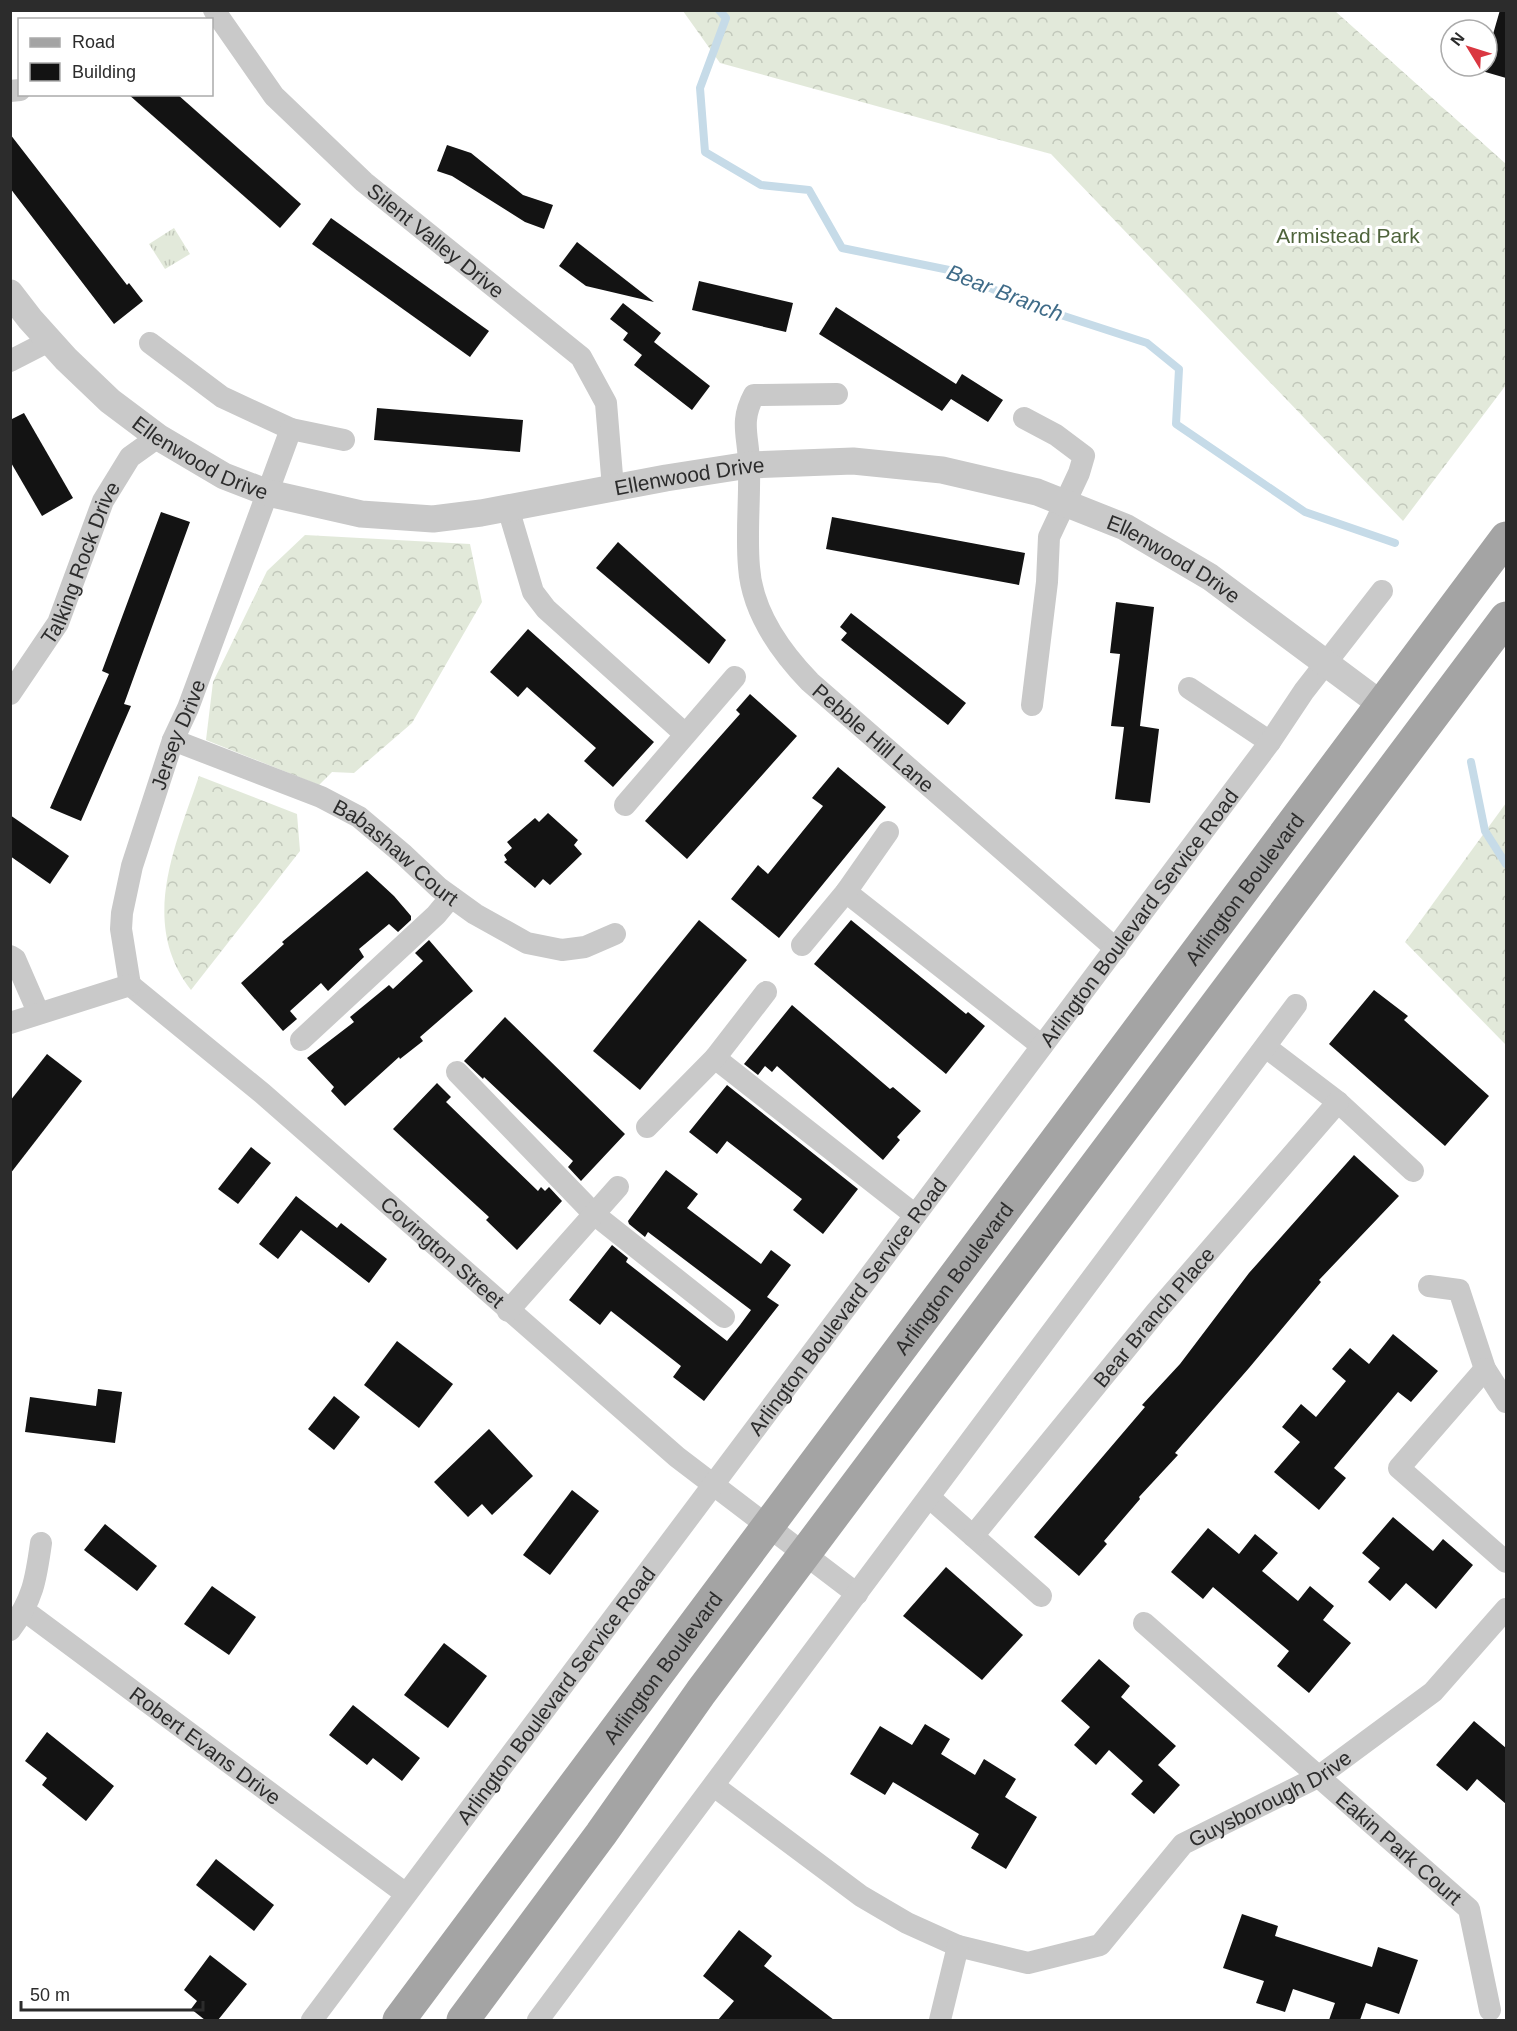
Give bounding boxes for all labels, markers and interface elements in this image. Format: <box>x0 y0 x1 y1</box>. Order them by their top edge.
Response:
legend <box>18 18 213 96</box>
north arrow <box>1439 18 1499 78</box>
text: N <box>1447 29 1468 49</box>
text: Road <box>72 32 115 52</box>
text: Building <box>72 62 136 82</box>
street label: Silent Valley Drive <box>363 178 509 302</box>
park label: Armistead Park <box>1276 224 1420 247</box>
water label: Bear Branch <box>943 259 1067 327</box>
street label: Ellenwood Drive <box>128 411 272 504</box>
street label: Ellenwood Drive <box>612 453 765 499</box>
street label: Talking Rock Drive <box>36 477 124 648</box>
street label: Ellenwood Drive <box>1104 510 1245 607</box>
street label: Jersey Drive <box>146 676 209 793</box>
street label: Pebble Hill Lane <box>809 679 939 797</box>
street label: Arlington Boulevard Service Road <box>1035 784 1242 1050</box>
street label: Babashaw Court <box>330 794 463 910</box>
street label: Arlington Boulevard <box>1180 808 1308 969</box>
street label: Arlington Boulevard Service Road <box>743 1173 951 1439</box>
street label: Covington Street <box>376 1191 509 1312</box>
street label: Arlington Boulevard <box>889 1198 1017 1358</box>
street label: Bear Branch Place <box>1088 1242 1219 1391</box>
street label: Arlington Boulevard Service Road <box>452 1562 659 1828</box>
street label: Arlington Boulevard <box>598 1587 726 1748</box>
street label: Robert Evans Drive <box>126 1682 286 1809</box>
street label: Guysborough Drive <box>1185 1745 1355 1851</box>
street label: Eakin Park Court <box>1332 1787 1467 1909</box>
scale bar <box>21 1974 202 2012</box>
text: 50 m <box>30 1985 70 2005</box>

